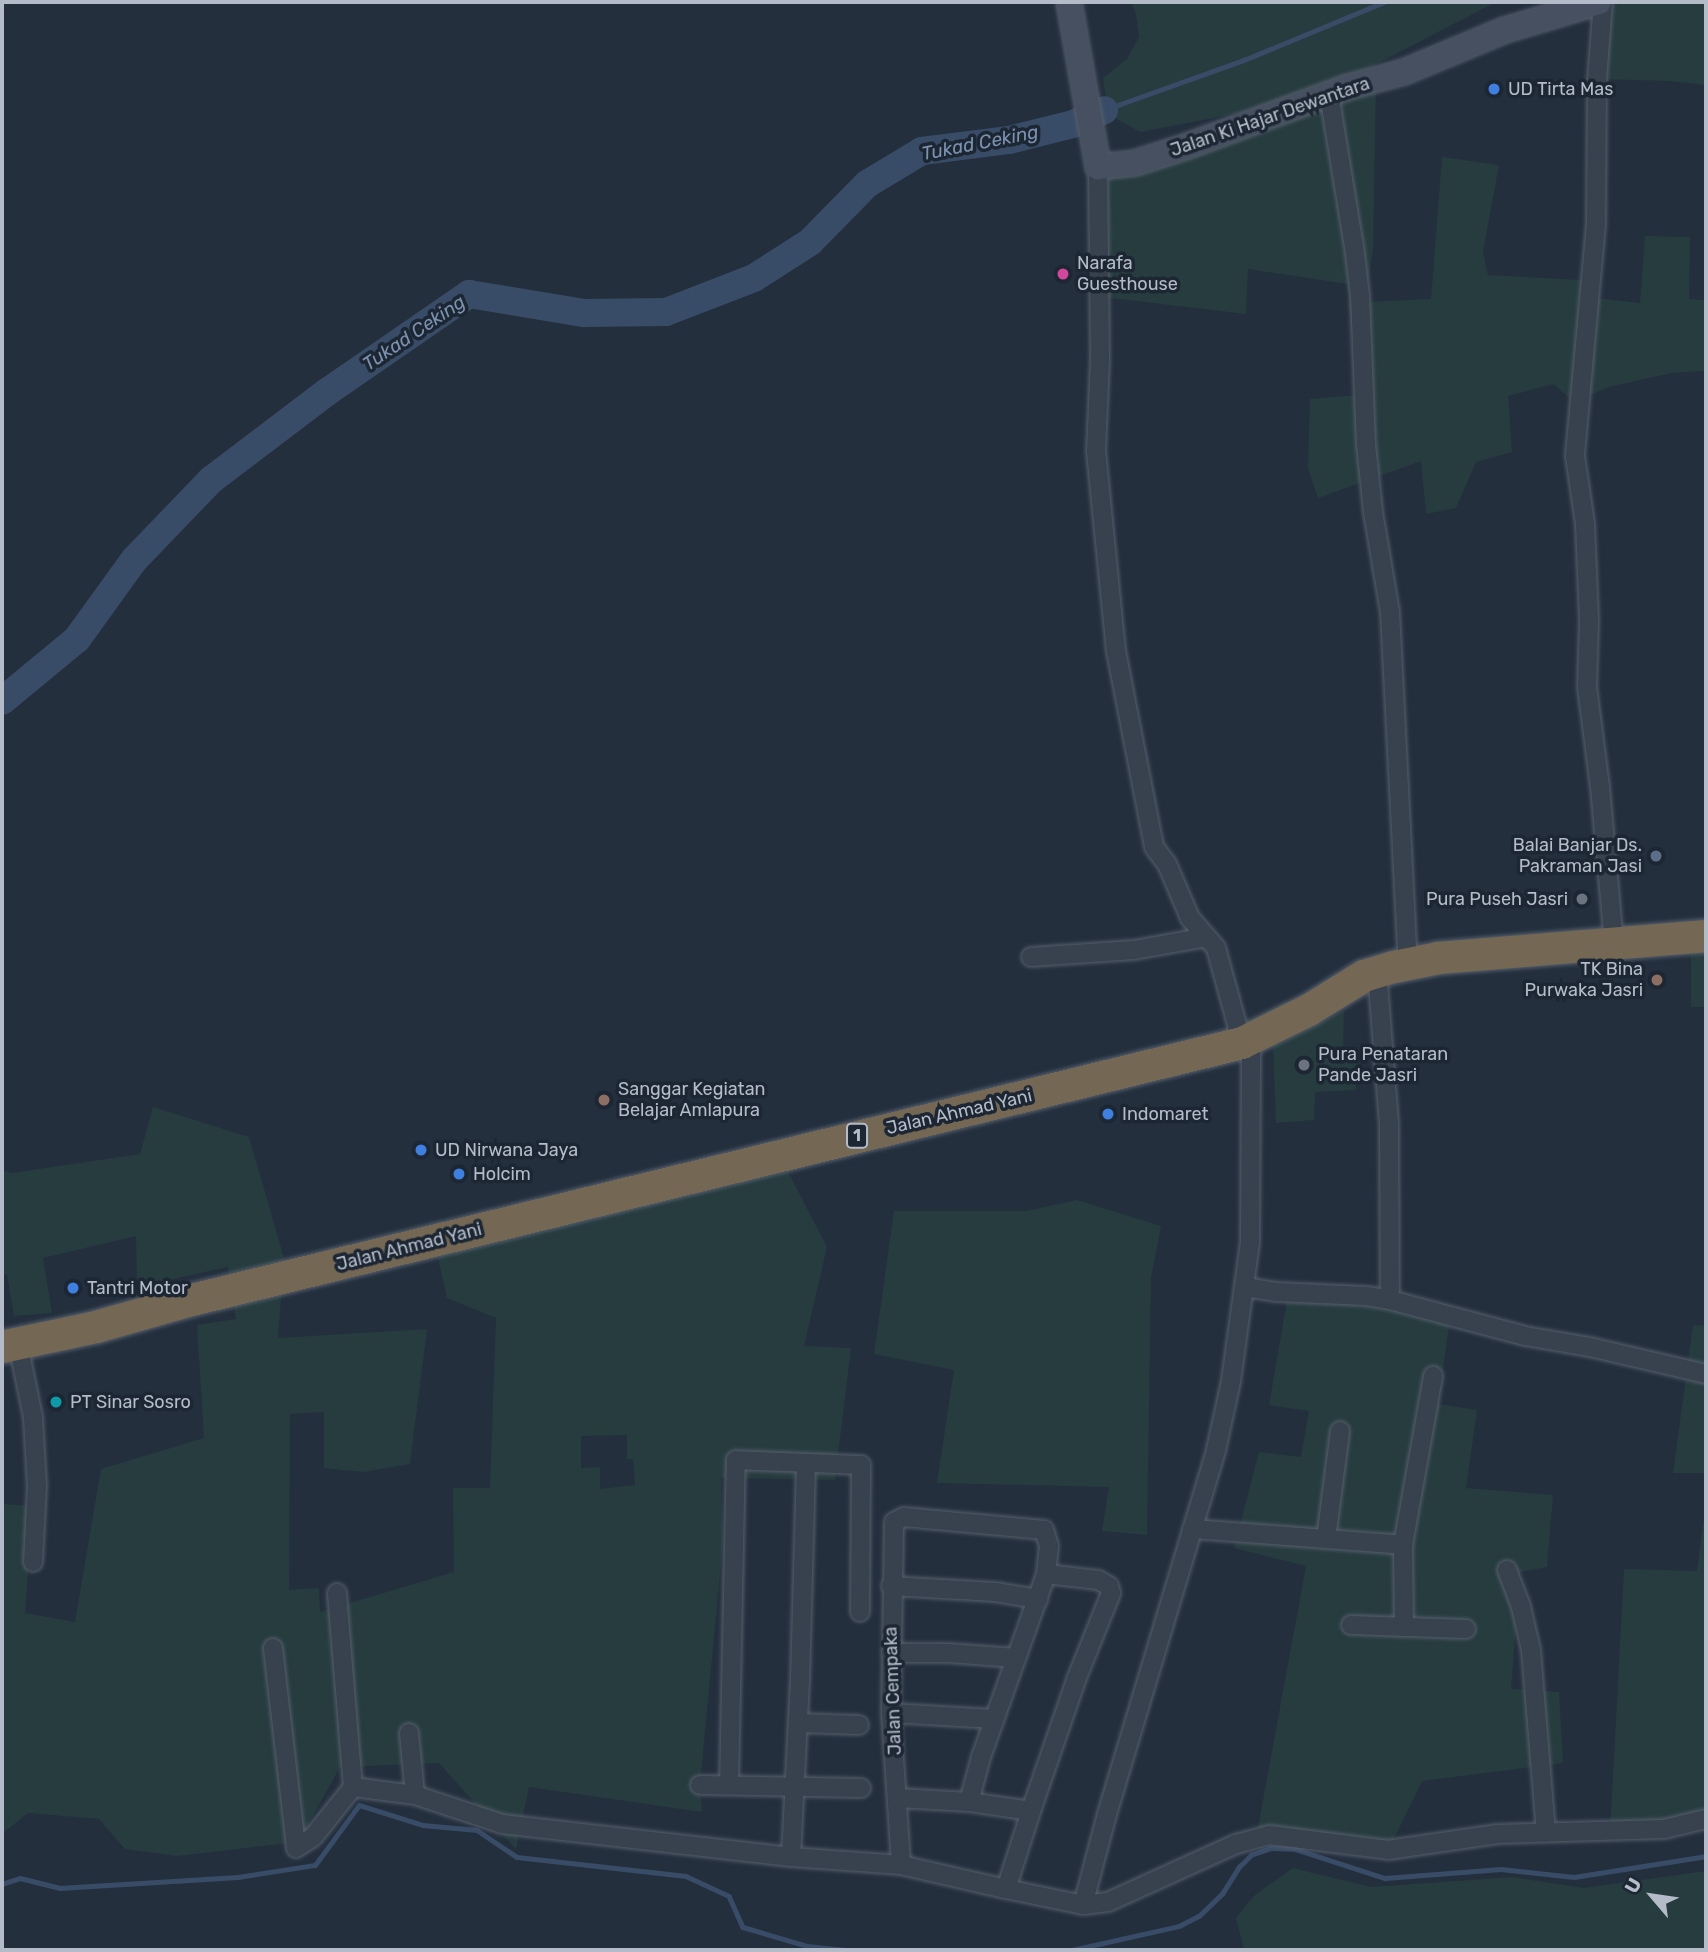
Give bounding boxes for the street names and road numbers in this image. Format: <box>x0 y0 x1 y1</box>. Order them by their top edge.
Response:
street label: Jalan Ki Hajar Dewantara <box>1167 73 1373 161</box>
street label: Jalan Ahmad Yani <box>883 1085 1035 1139</box>
road number: 1 <box>845 1124 869 1148</box>
street label: Jalan Ahmad Yani <box>334 1218 484 1276</box>
street label: Jalan Cempaka <box>880 1626 906 1756</box>

